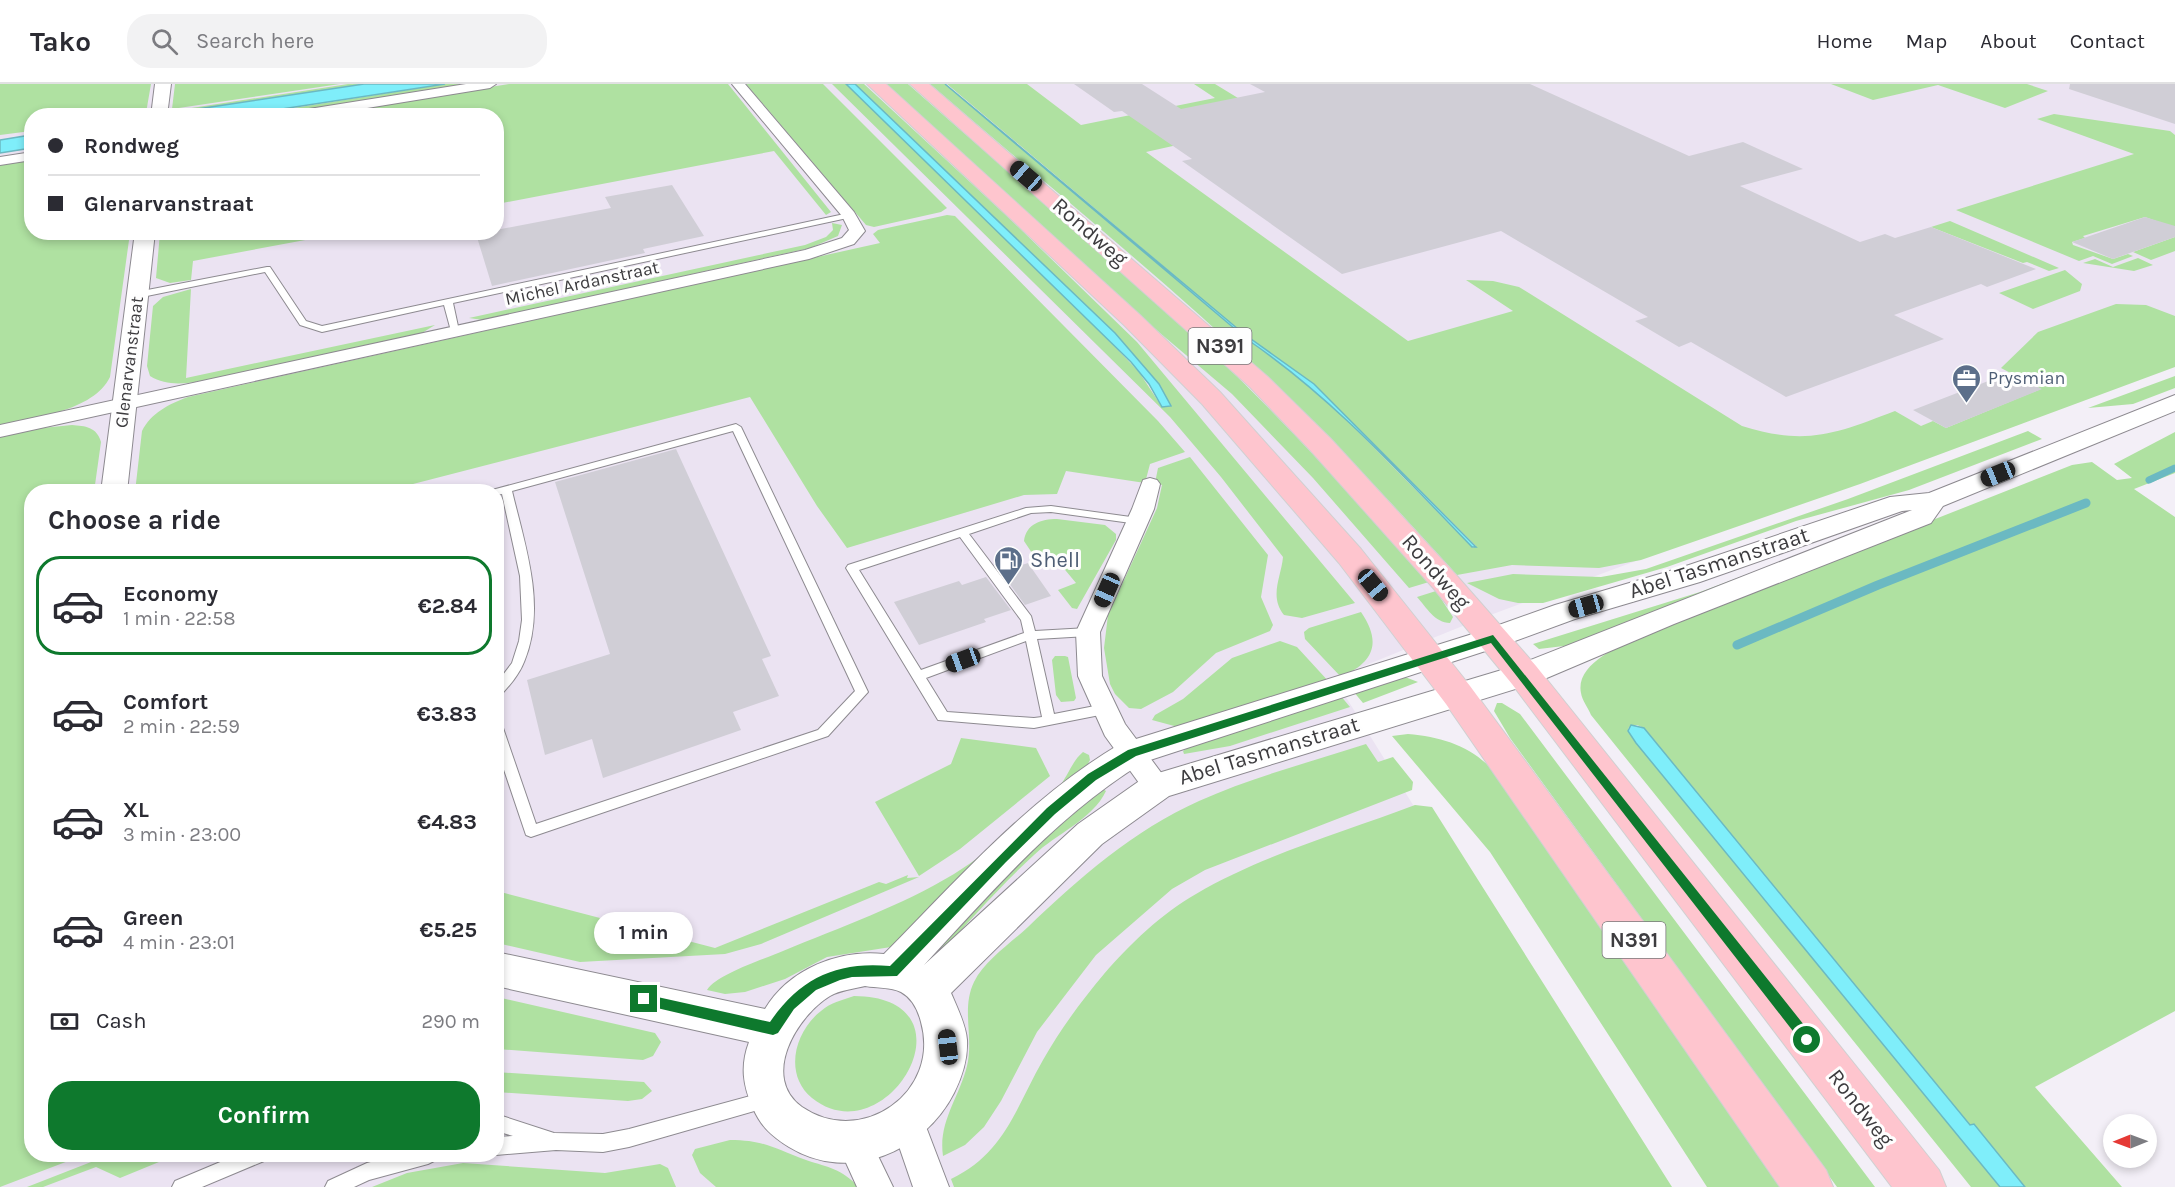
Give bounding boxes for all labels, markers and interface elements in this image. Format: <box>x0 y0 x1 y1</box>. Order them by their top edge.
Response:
search box <box>127 14 547 68</box>
text: Tako <box>30 25 91 58</box>
icon: search <box>148 25 181 58</box>
text: Search here <box>196 28 314 54</box>
text: Home <box>1817 29 1873 53</box>
text: Map <box>1906 29 1947 53</box>
text: About <box>1980 29 2037 53</box>
text: Contact <box>2070 29 2145 53</box>
text: Rondweg <box>84 133 179 159</box>
car <box>1007 157 1045 195</box>
text: Glenarvanstraat <box>84 191 254 217</box>
street label: Rondweg <box>1047 192 1133 272</box>
street label: Michel Ardanstraat <box>503 256 661 310</box>
street label: Glenarvanstraat <box>110 295 148 429</box>
road number: N391 <box>1188 328 1252 364</box>
office icon: Prysmian <box>1951 362 1983 404</box>
place label: Prysmian <box>1988 367 2065 389</box>
car <box>1978 459 2018 489</box>
text: Choose a ride <box>48 504 221 536</box>
street label: Abel Tasmanstraat <box>1626 522 1812 604</box>
street label: Rondweg <box>1396 529 1476 615</box>
fuel station icon: Shell <box>993 544 1025 586</box>
place label: Shell <box>1030 547 1080 573</box>
car <box>1355 565 1391 605</box>
car <box>1091 570 1123 610</box>
icon: car <box>51 579 105 633</box>
text: Economy <box>123 581 218 607</box>
car <box>1566 592 1606 620</box>
text: €2.84 <box>418 593 477 619</box>
text: 1 min · 22:58 <box>123 607 236 630</box>
car <box>943 645 983 675</box>
icon: car <box>51 687 105 741</box>
text: Comfort <box>123 689 208 715</box>
text: €3.83 <box>417 701 477 727</box>
street label: Abel Tasmanstraat <box>1176 711 1362 791</box>
text: 2 min · 22:59 <box>123 715 240 738</box>
icon: car <box>51 795 105 849</box>
text: XL <box>123 797 149 823</box>
text: €4.83 <box>417 809 477 835</box>
text: 3 min · 23:00 <box>123 823 241 846</box>
icon: car <box>51 903 105 957</box>
text: Green <box>123 905 184 931</box>
callout: 1 min <box>594 912 694 954</box>
text: €5.25 <box>419 917 477 943</box>
text: 1 min <box>618 921 669 944</box>
road number: N391 <box>1602 922 1666 958</box>
text: 4 min · 23:01 <box>123 931 235 954</box>
route end <box>630 985 657 1012</box>
icon: cash <box>48 1005 81 1038</box>
text: Cash <box>96 1008 146 1034</box>
text: 290 m <box>421 1010 480 1033</box>
route start <box>1793 1026 1820 1053</box>
car <box>937 1028 959 1066</box>
street label: Rondweg <box>1823 1064 1900 1152</box>
button: Confirm <box>48 1081 480 1150</box>
north arrow <box>2103 1114 2157 1168</box>
map controls <box>2103 1114 2157 1168</box>

